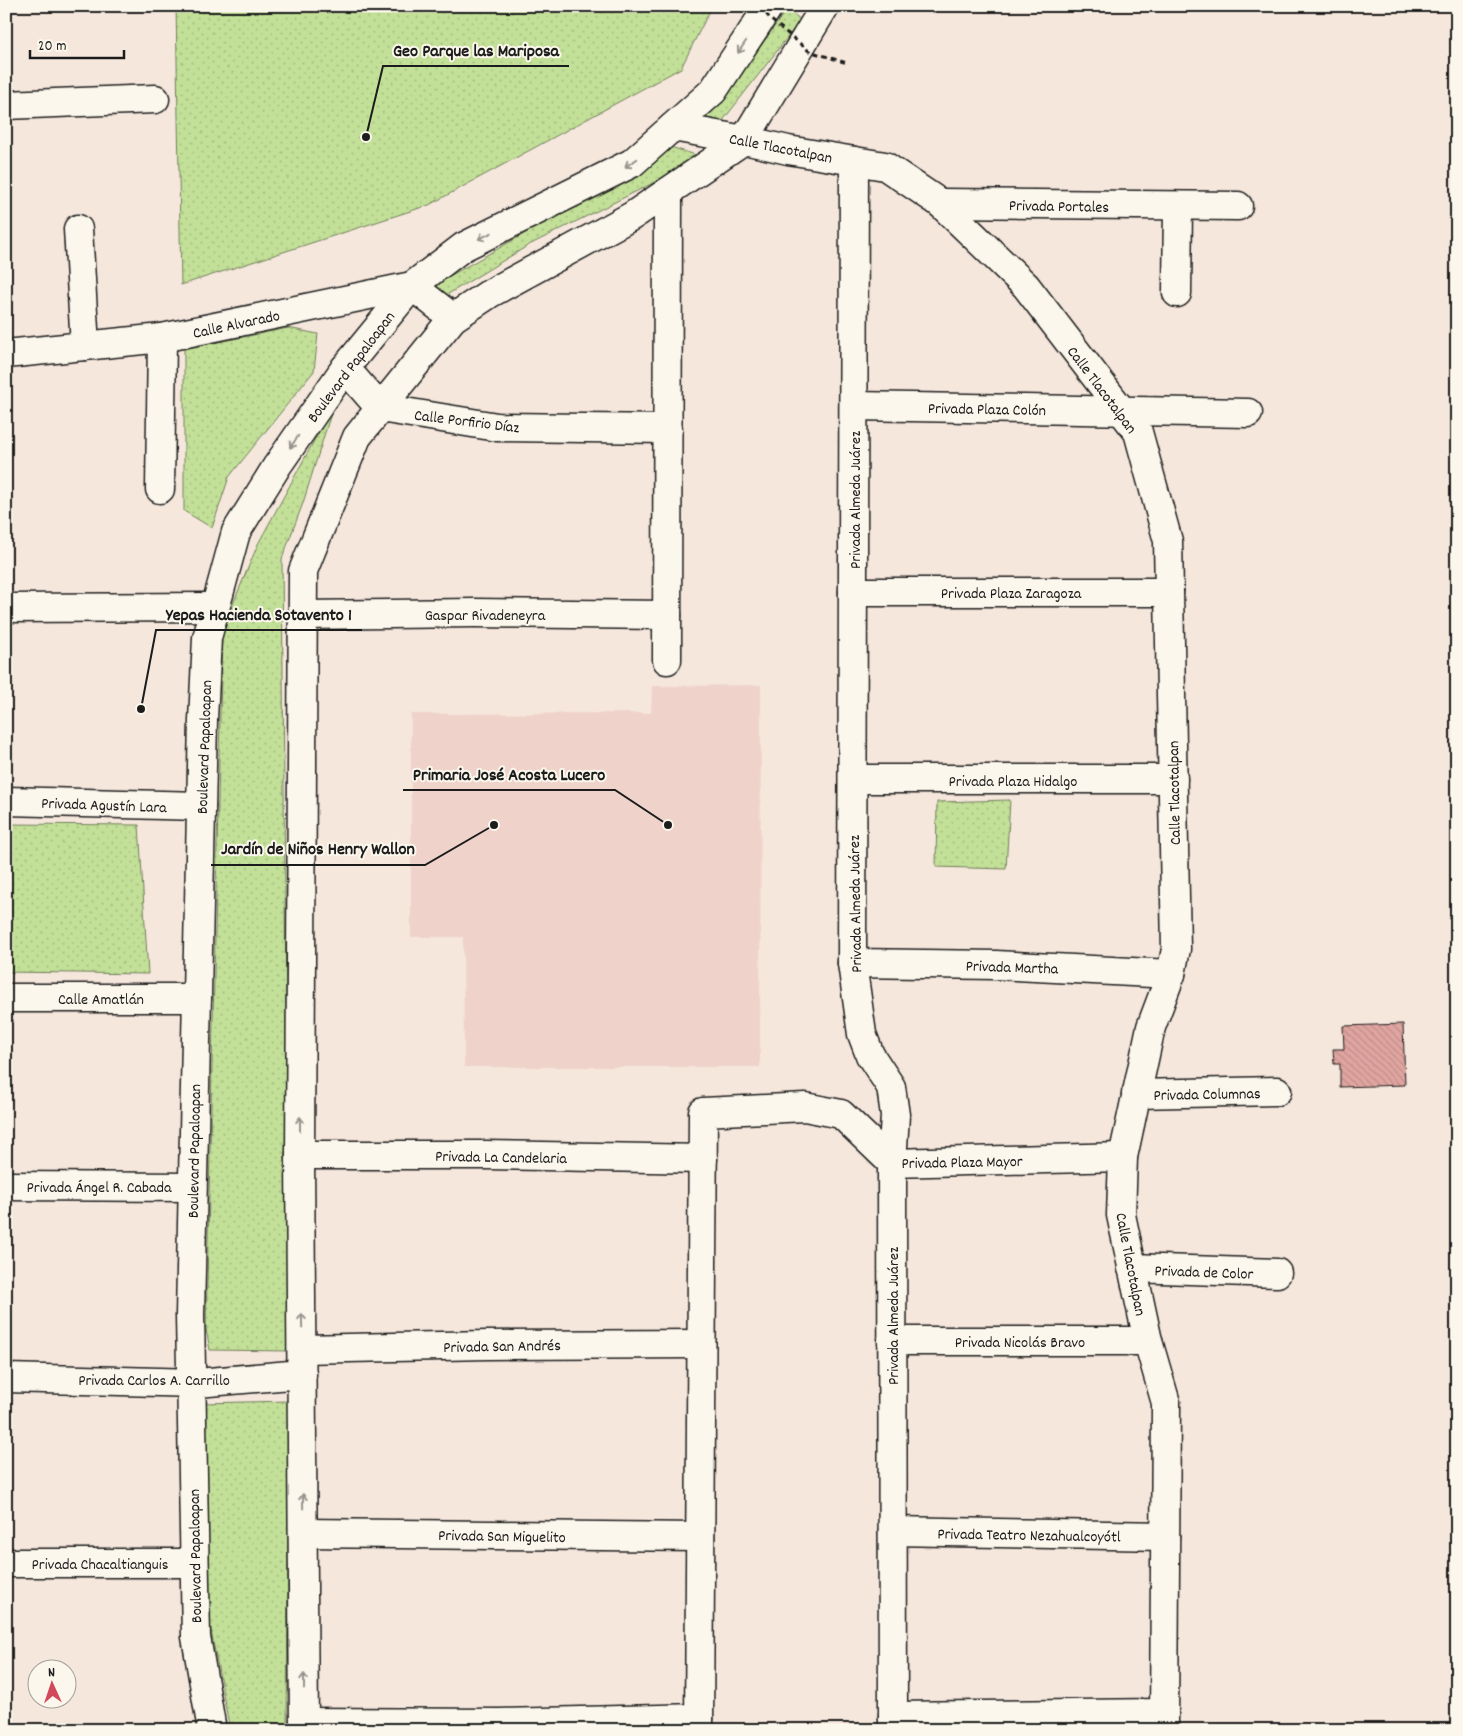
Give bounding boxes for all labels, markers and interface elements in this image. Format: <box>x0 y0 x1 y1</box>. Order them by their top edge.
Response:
scale bar <box>30 28 124 60</box>
callout: Geo Parque las Mariposa <box>383 33 569 66</box>
text: 20 m <box>38 36 66 58</box>
text: Geo Parque las Mariposa <box>393 40 560 65</box>
one-way arrow <box>737 40 747 54</box>
street label: Calle Tlacotalpan <box>727 128 834 171</box>
one-way arrow <box>624 158 638 168</box>
street label: Privada Portales <box>1009 195 1110 220</box>
one-way arrow <box>478 231 493 241</box>
street label: Calle Alvarado <box>191 305 282 346</box>
street label: Boulevard Papaloapan <box>302 307 402 428</box>
street label: Calle Tlacotalpan <box>1060 342 1142 439</box>
street label: Privada Plaza Colón <box>928 398 1046 423</box>
street label: Calle Porfirio Díaz <box>413 405 521 440</box>
street label: Privada Almeda Juárez <box>845 431 868 569</box>
one-way arrow <box>289 434 299 448</box>
street label: Privada Plaza Zaragoza <box>941 583 1082 606</box>
callout: Yepas Hacienda Sotavento 1 <box>156 597 362 630</box>
text: Yepas Hacienda Sotavento 1 <box>165 604 352 629</box>
street label: Gaspar Rivadeneyra <box>425 605 546 628</box>
street label: Boulevard Papaloapan <box>192 680 219 814</box>
street label: Calle Tlacotalpan <box>1163 741 1188 845</box>
callout: Primaria José Acosta Lucero <box>403 757 615 790</box>
text: Primaria José Acosta Lucero <box>413 764 605 789</box>
street label: Privada Plaza Hidalgo <box>949 771 1077 794</box>
street label: Privada Agustín Lara <box>41 793 168 820</box>
callout: Jardín de Niños Henry Wallon <box>211 832 425 865</box>
street label: Privada Almeda Juárez <box>844 835 869 973</box>
text: Jardín de Niños Henry Wallon <box>221 838 415 863</box>
street label: Privada Martha <box>965 955 1059 982</box>
street label: Calle Amatlán <box>58 989 144 1012</box>
street label: Privada Columnas <box>1153 1083 1261 1108</box>
street label: Boulevard Papaloapan <box>183 1084 208 1218</box>
one-way arrow <box>295 1116 305 1132</box>
street label: Privada La Candelaria <box>435 1146 567 1171</box>
street label: Privada Plaza Mayor <box>901 1151 1023 1176</box>
street label: Privada Ángel R. Cabada <box>26 1177 172 1200</box>
street label: Calle Tlacotalpan <box>1108 1211 1151 1318</box>
street label: Privada Almeda Juárez <box>883 1247 906 1385</box>
street label: Privada de Color <box>1154 1260 1254 1287</box>
one-way arrow <box>297 1313 306 1329</box>
street label: Privada Nicolás Bravo <box>955 1332 1085 1355</box>
street label: Privada San Andrés <box>443 1335 561 1360</box>
street label: Privada Carlos A. Carrillo <box>78 1370 230 1393</box>
street label: Boulevard Papaloapan <box>184 1489 209 1623</box>
one-way arrow <box>298 1493 308 1510</box>
street label: Privada Teatro Nezahualcoyótl <box>937 1523 1121 1550</box>
street label: Privada San Miguelito <box>438 1525 566 1550</box>
street label: Privada Chacaltianguis <box>32 1554 169 1577</box>
north arrow <box>28 1658 78 1708</box>
text: N <box>47 1663 55 1683</box>
one-way arrow <box>299 1673 309 1690</box>

